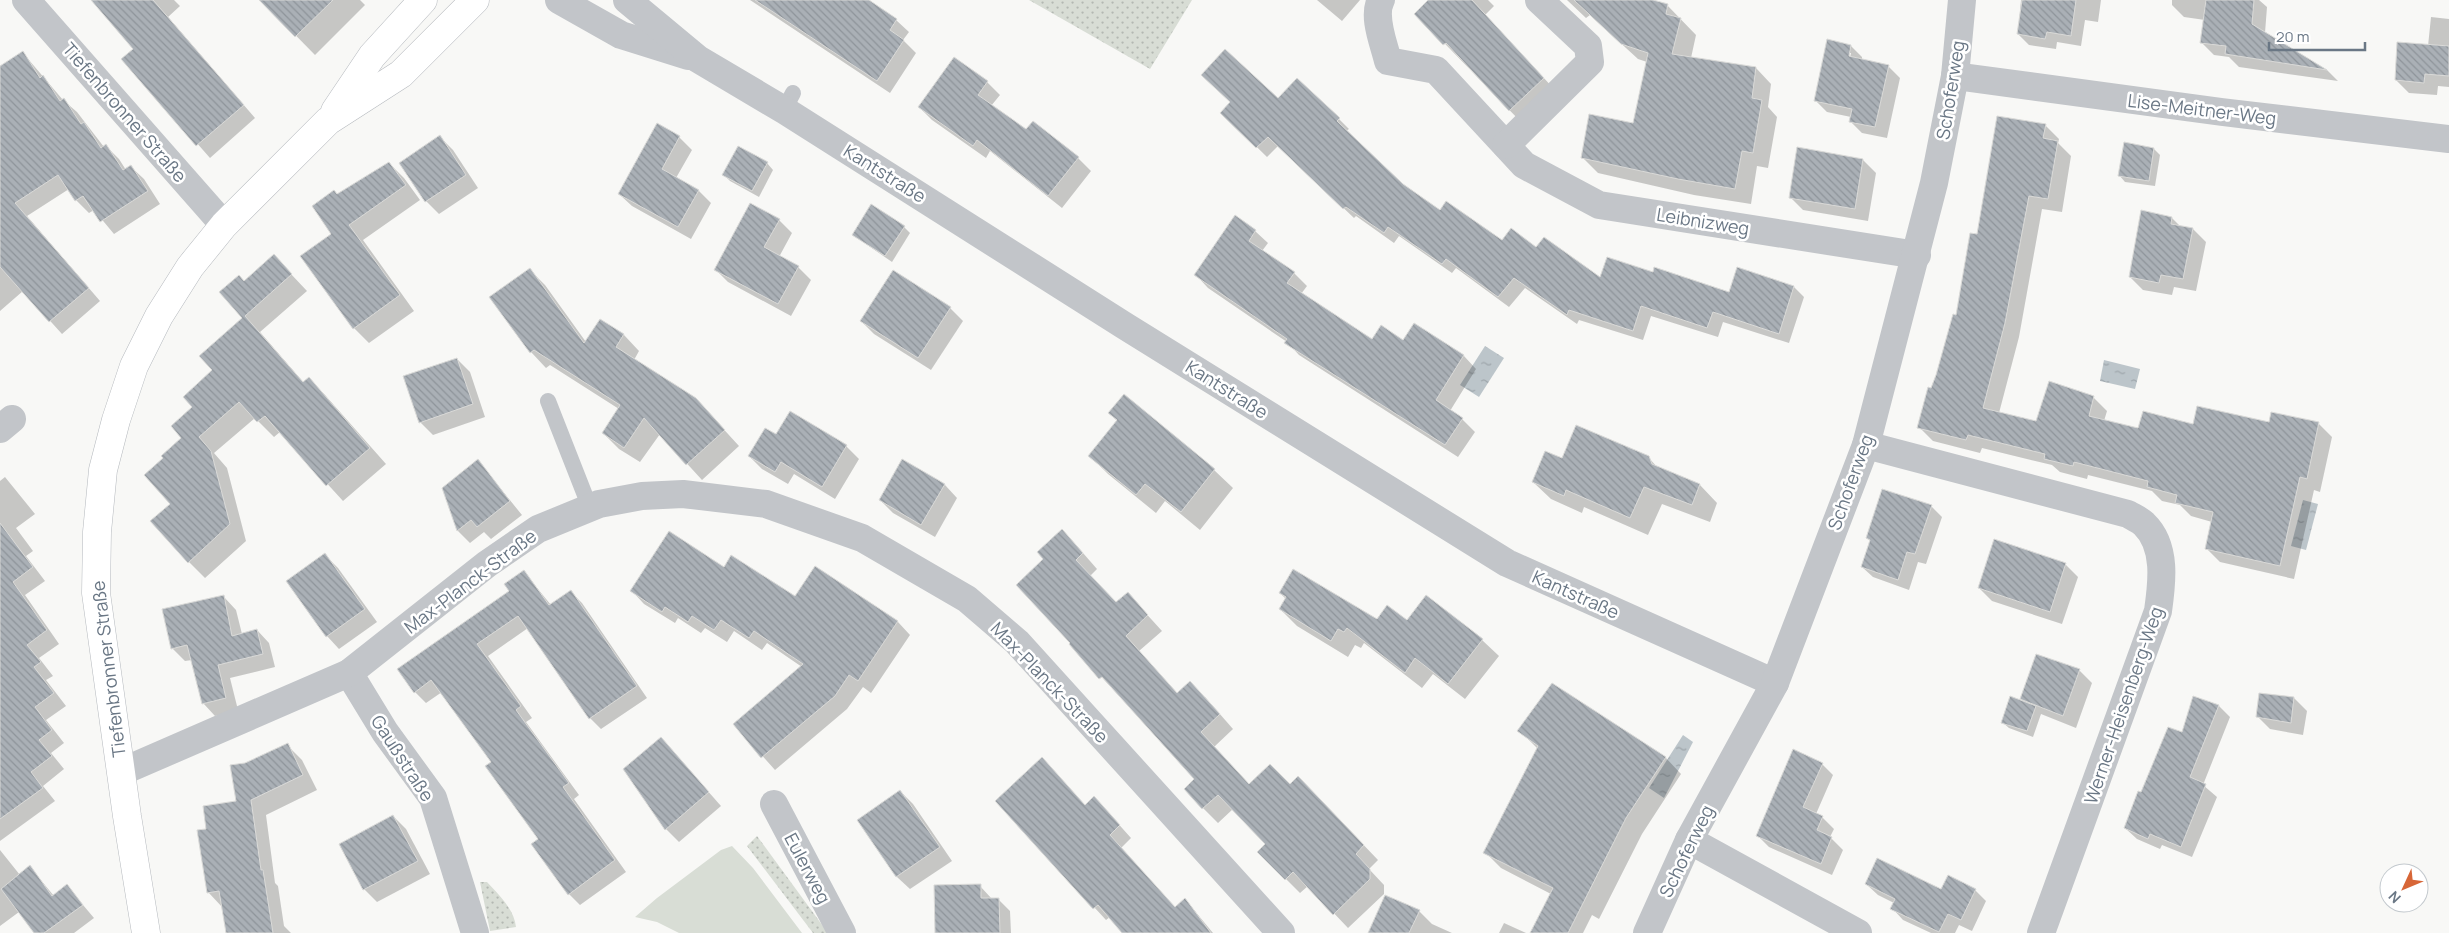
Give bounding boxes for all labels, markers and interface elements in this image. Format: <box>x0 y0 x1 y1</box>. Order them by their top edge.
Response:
scale bar <box>2269 20 2365 52</box>
text: 20 m <box>2276 26 2309 47</box>
street label: Tiefenbronner Straße <box>58 37 192 187</box>
street label: Schoferweg <box>1930 39 1970 141</box>
street label: Lise-Meitner-Weg <box>2126 88 2278 130</box>
street label: Kantstraße <box>839 138 931 208</box>
street label: Leibnizweg <box>1655 202 1751 240</box>
street label: Kantstraße <box>1181 354 1273 424</box>
street label: Schoferweg <box>1822 431 1878 533</box>
street label: Max-Planck-Straße <box>399 523 541 639</box>
street label: Kantstraße <box>1529 564 1623 624</box>
street label: Tiefenbronner Straße <box>85 579 131 759</box>
street label: Werner-Heisenberg-Weg <box>2078 603 2168 807</box>
street label: Max-Planck-Straße <box>986 616 1114 748</box>
street label: Gaußstraße <box>366 710 440 806</box>
street label: Schoferweg <box>1653 801 1719 901</box>
street label: Eulerweg <box>779 828 837 908</box>
north arrow <box>2379 863 2429 913</box>
text: N <box>2384 887 2405 908</box>

